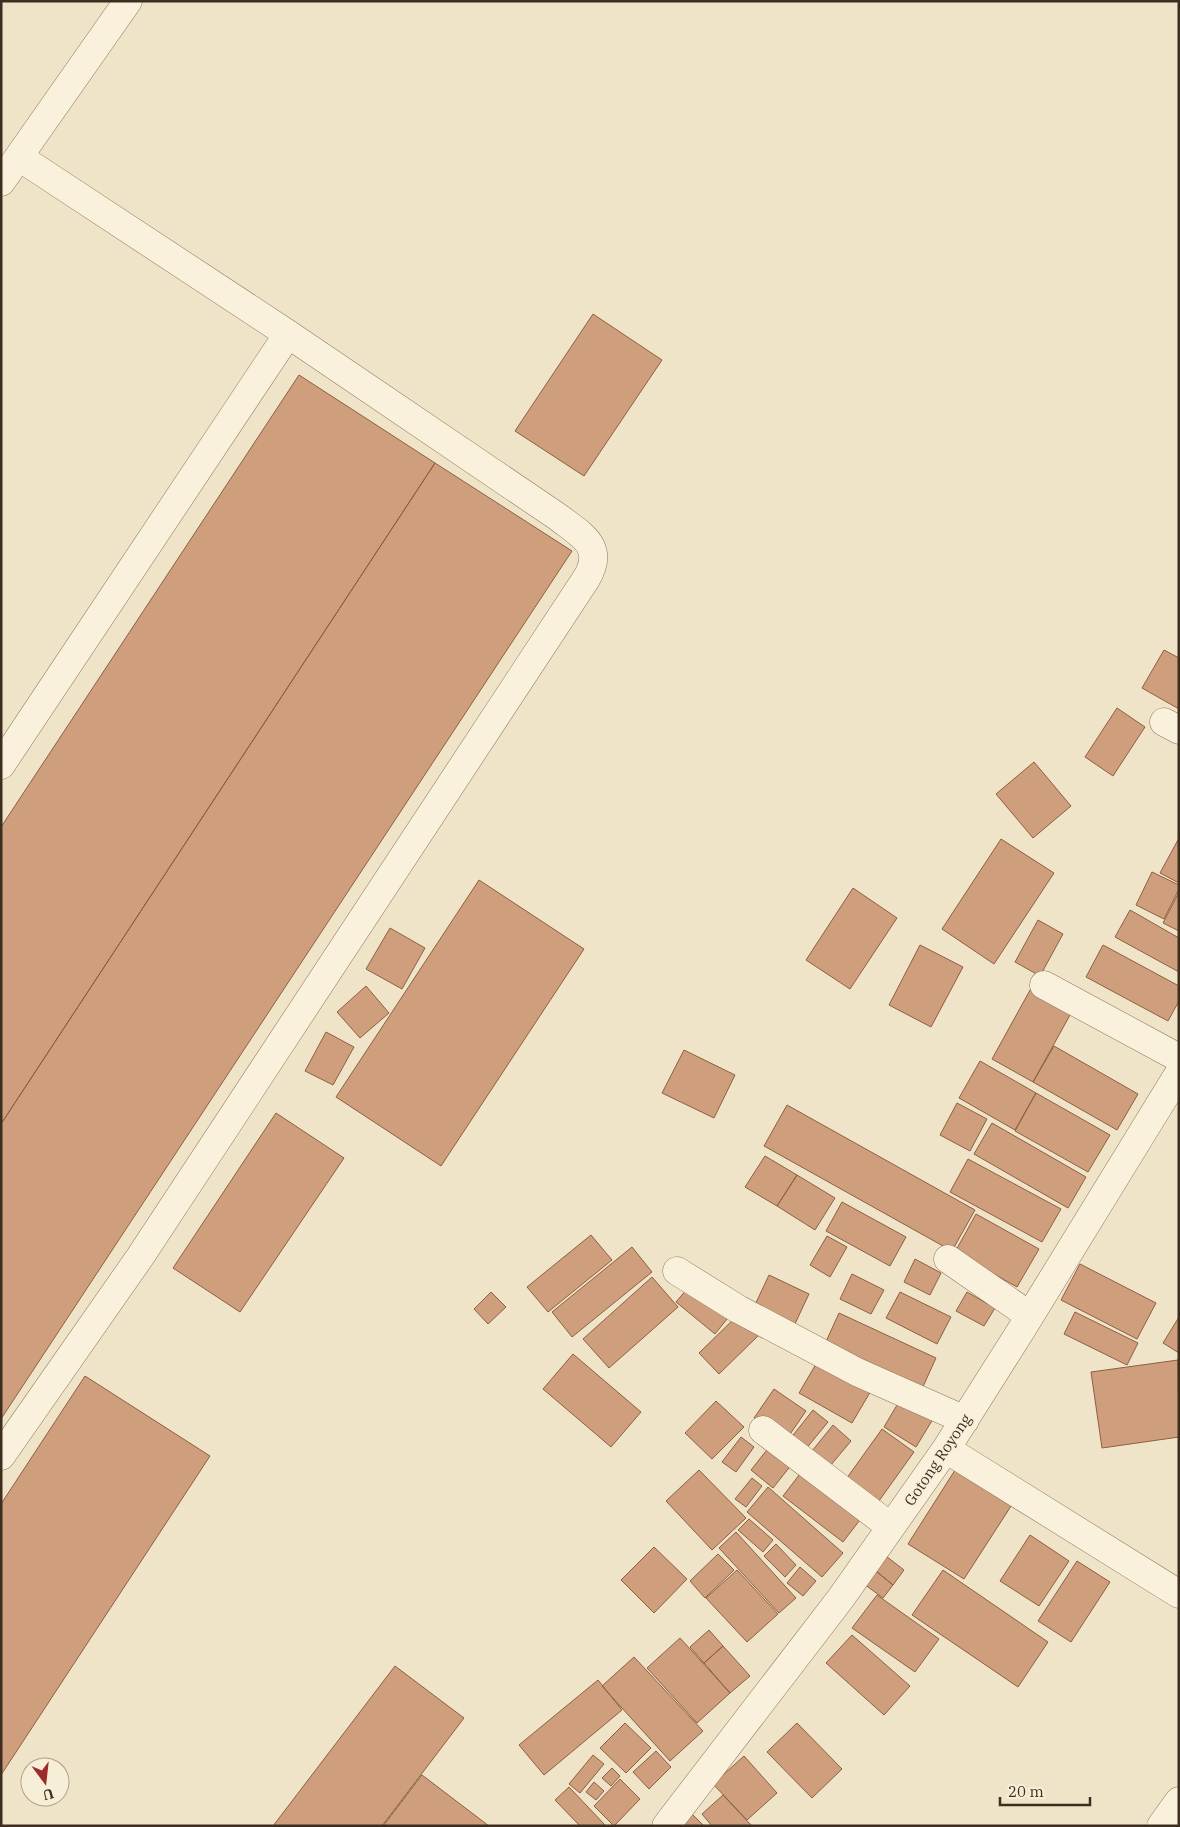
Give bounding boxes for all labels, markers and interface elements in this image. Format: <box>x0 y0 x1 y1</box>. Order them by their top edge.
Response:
street label: Gotong Royong <box>900 1410 975 1509</box>
north arrow <box>20 1757 70 1807</box>
scale bar <box>1000 1774 1090 1806</box>
text: 20 m <box>1008 1782 1044 1801</box>
text: U <box>41 1784 56 1805</box>

